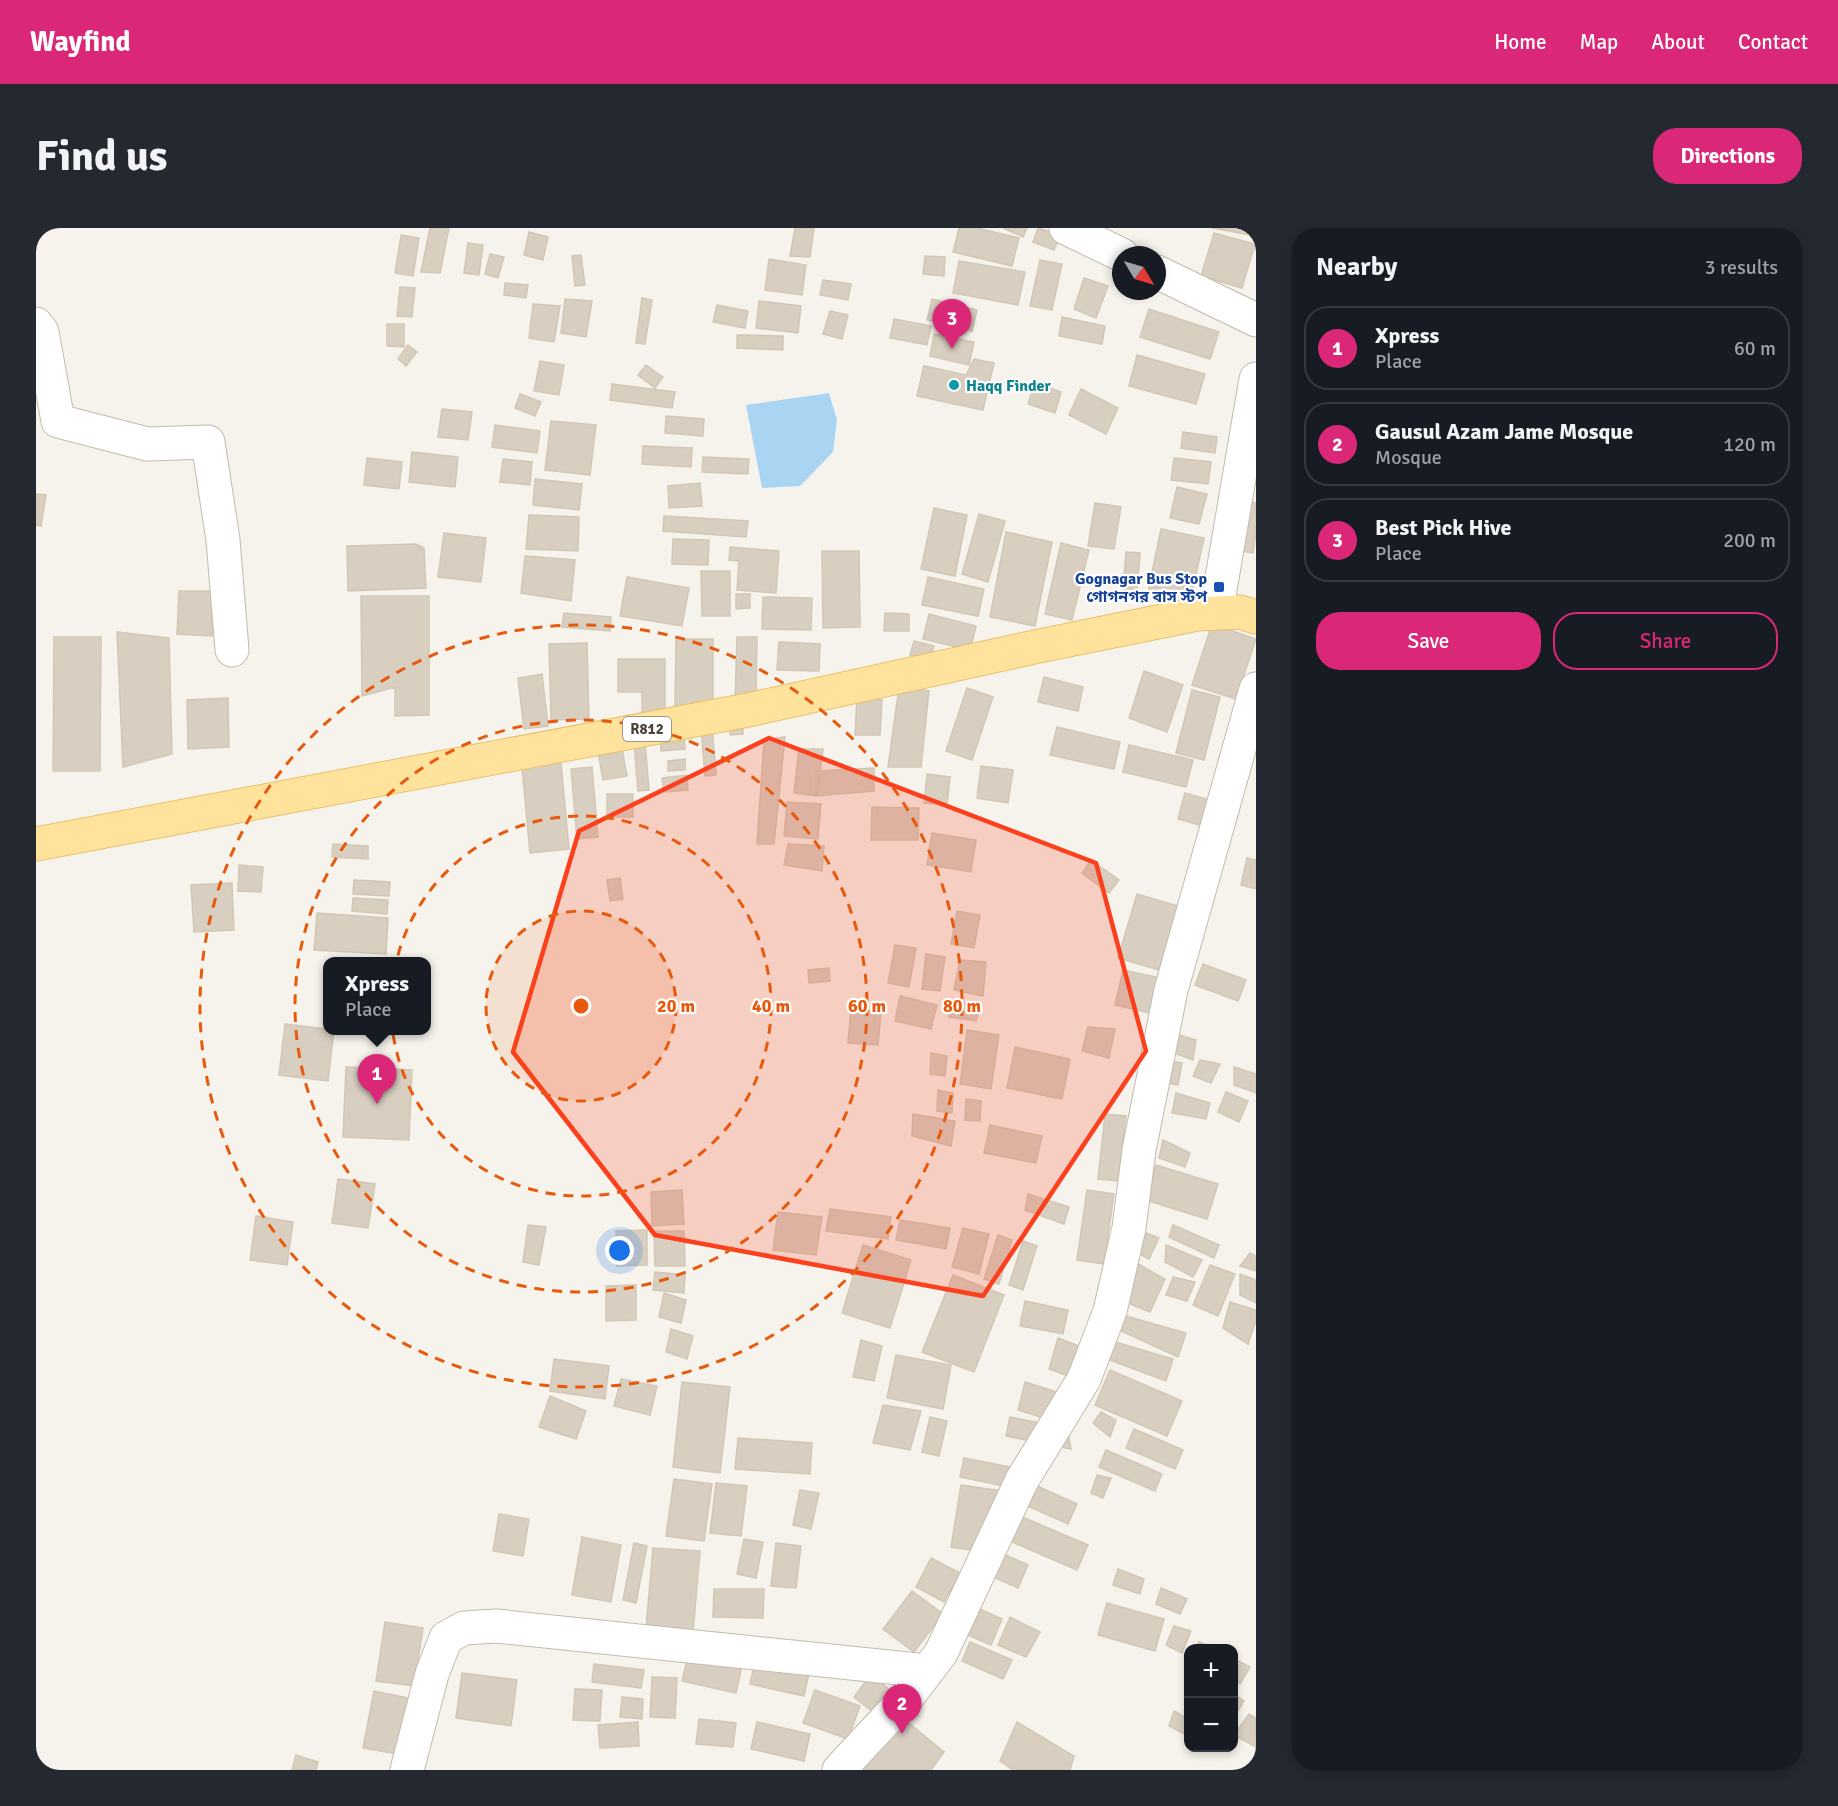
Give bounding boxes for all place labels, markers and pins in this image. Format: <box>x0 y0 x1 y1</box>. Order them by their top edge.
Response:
pin: 3 <box>932 300 972 349</box>
place label: Haqq Finder <box>966 376 1052 396</box>
marker: Haqq Finder <box>947 378 961 392</box>
place label: Gognagar Bus Stop গোগনগর বাস স্টপ <box>1075 569 1207 607</box>
marker: Gognagar Bus Stop গোগনগর বাস স্টপ <box>1212 580 1226 594</box>
centre of rings <box>571 996 591 1016</box>
pin: 1 <box>358 1054 396 1104</box>
pin: 2 <box>882 1684 922 1734</box>

